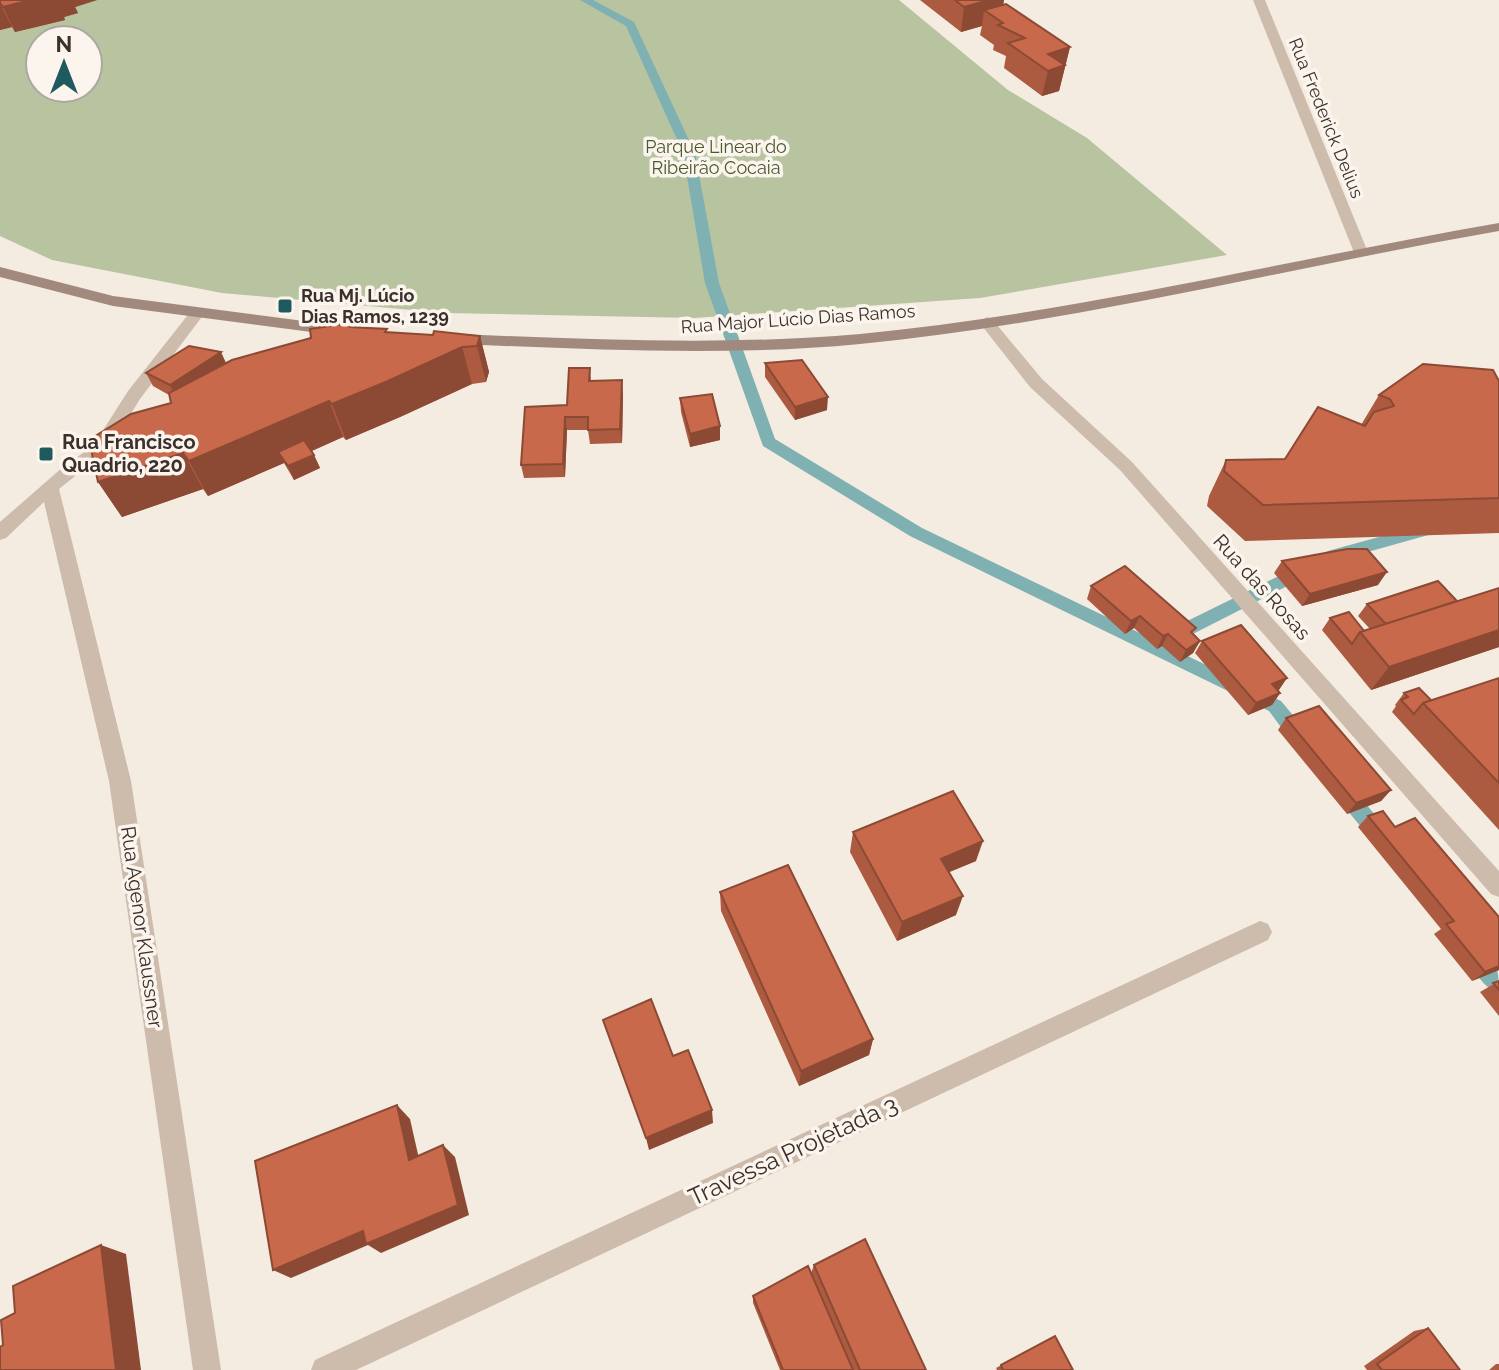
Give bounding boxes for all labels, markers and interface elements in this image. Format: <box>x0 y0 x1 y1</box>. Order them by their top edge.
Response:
north arrow <box>24 24 104 104</box>
text: N <box>56 31 72 57</box>
street label: Rua Frederick Delius <box>1285 35 1368 201</box>
park label: Parque Linear do Ribeirão Cocaia <box>645 136 787 178</box>
place label: Rua Mj. Lúcio Dias Ramos, 1239 <box>301 285 449 327</box>
marker: Rua Mj. Lúcio Dias Ramos, 1239 <box>276 297 294 315</box>
street label: Rua Major Lúcio Dias Ramos <box>680 300 916 337</box>
place label: Rua Francisco Quadrio, 220 <box>62 430 196 477</box>
marker: Rua Francisco Quadrio, 220 <box>37 445 55 463</box>
street label: Rua das Rosas <box>1208 529 1316 645</box>
street label: Rua Agenor Klaussner <box>116 825 168 1029</box>
street label: Travessa Projetada 3 <box>684 1089 902 1212</box>

